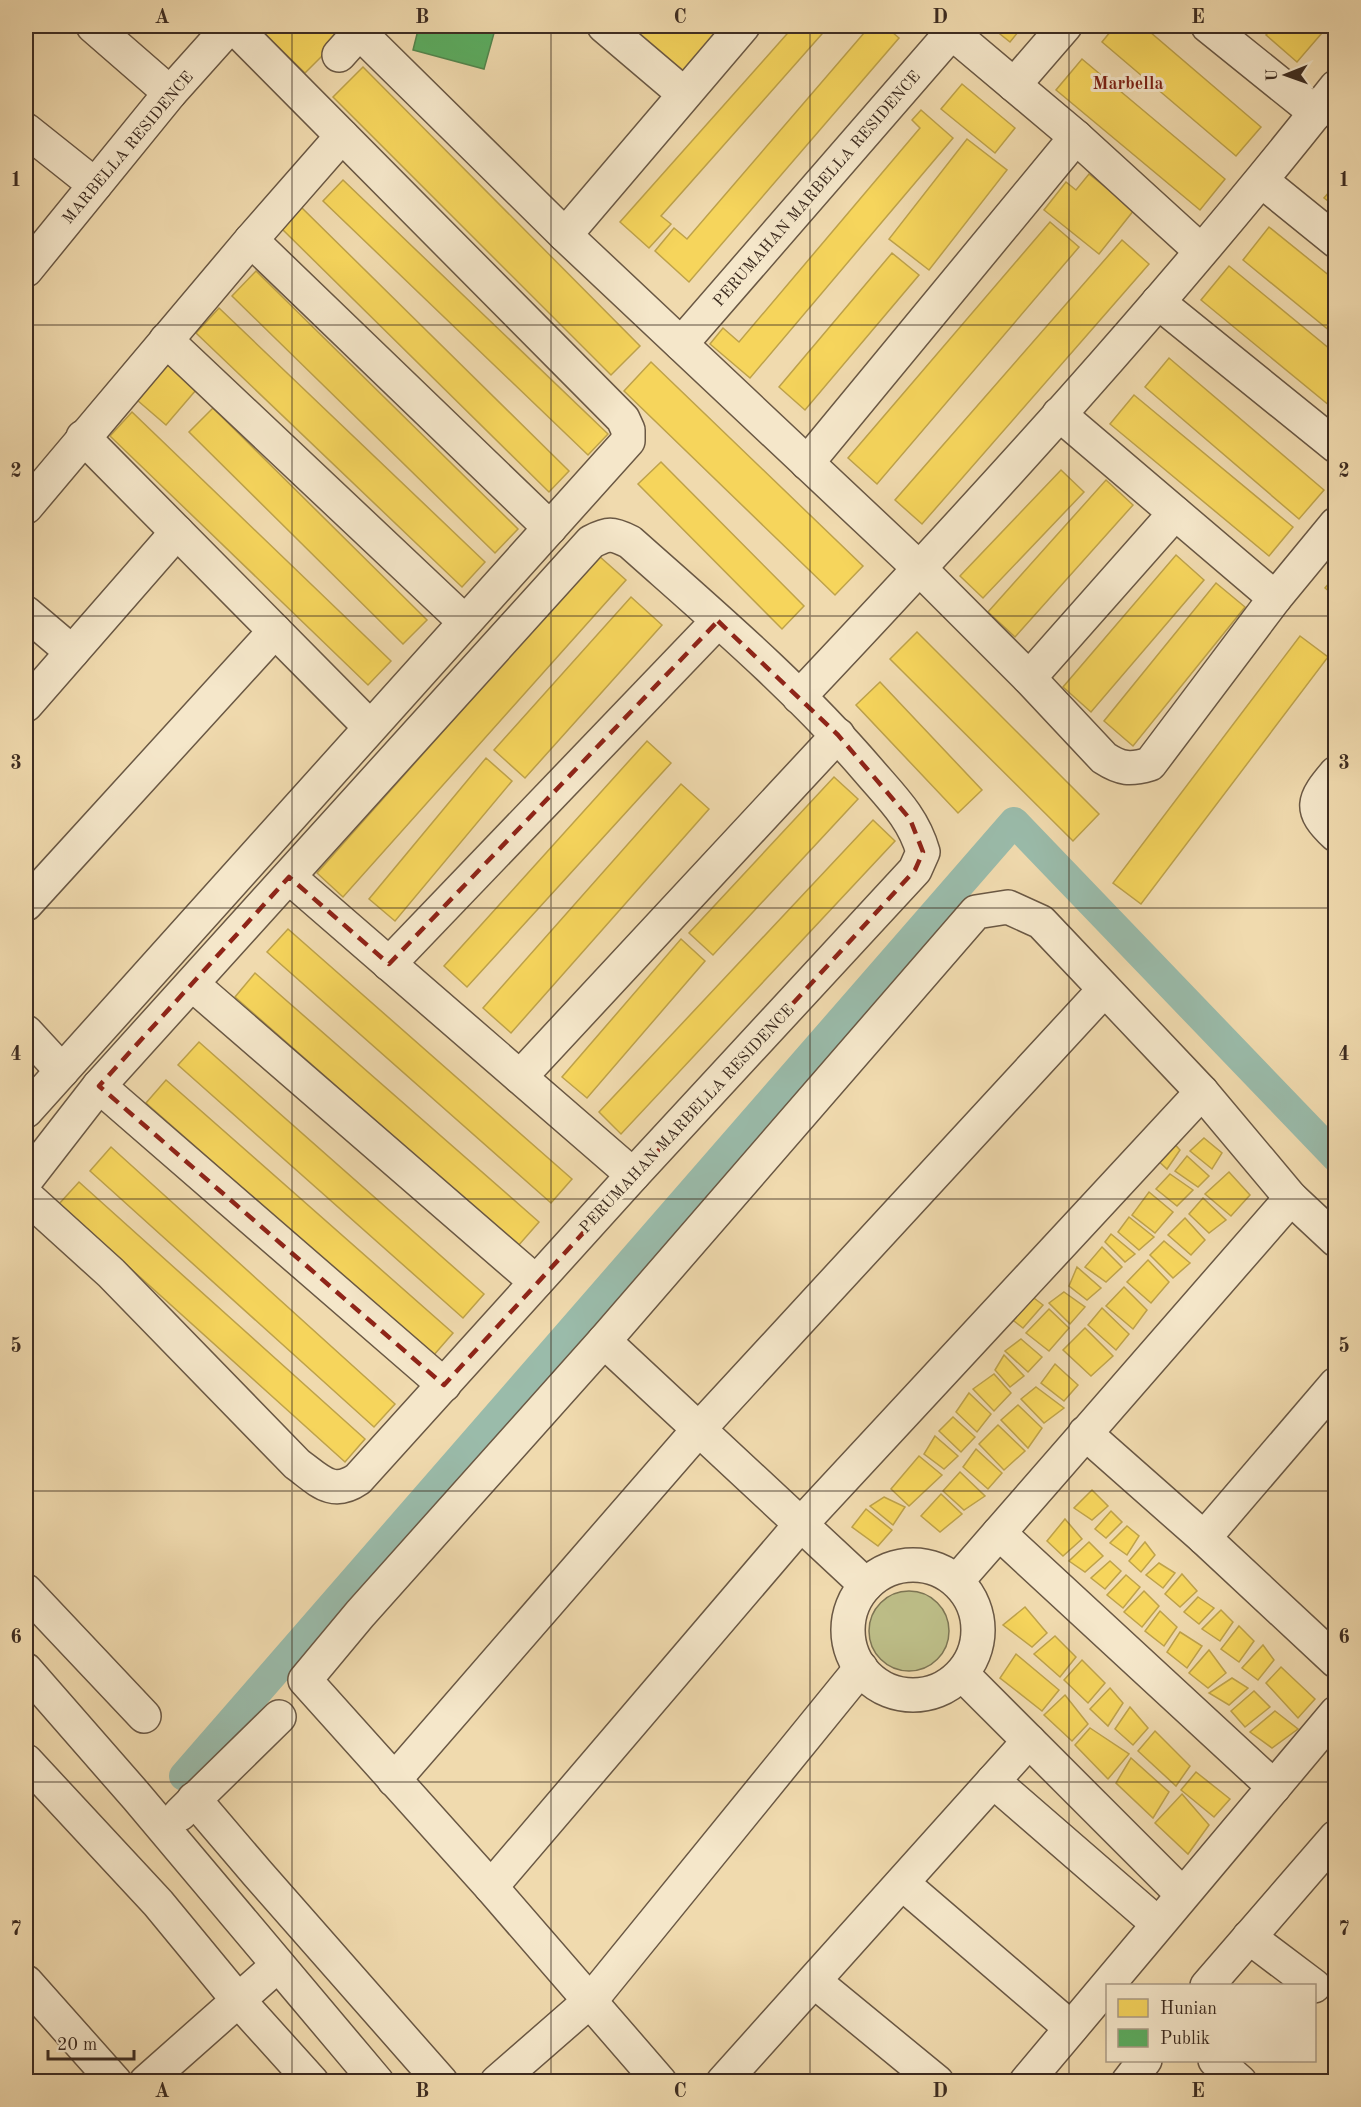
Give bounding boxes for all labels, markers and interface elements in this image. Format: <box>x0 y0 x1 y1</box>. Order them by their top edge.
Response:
text: A <box>154 8 170 28</box>
text: B <box>415 8 429 28</box>
text: C <box>673 8 687 28</box>
text: D <box>932 8 948 28</box>
text: E <box>1191 8 1205 28</box>
north arrow <box>1256 45 1316 105</box>
text: U <box>1265 68 1281 82</box>
street label: MARBELLA RESIDENCE <box>60 69 197 228</box>
street label: PERUMAHAN MARBELLA RESIDENCE <box>711 69 924 310</box>
district label: Marbella <box>1092 75 1164 93</box>
text: 1 <box>10 171 22 191</box>
text: 1 <box>1338 171 1350 191</box>
text: 2 <box>10 462 22 482</box>
text: 2 <box>1338 462 1350 482</box>
text: 3 <box>10 754 22 774</box>
text: 3 <box>1338 754 1350 774</box>
street label: PERUMAHAN MARBELLA RESIDENCE <box>577 1002 798 1237</box>
text: 4 <box>10 1045 22 1065</box>
text: 4 <box>1338 1045 1350 1065</box>
text: 5 <box>10 1336 22 1357</box>
text: 5 <box>1338 1336 1350 1357</box>
text: 6 <box>10 1628 22 1648</box>
text: 6 <box>1338 1628 1350 1648</box>
text: 7 <box>10 1920 22 1940</box>
text: 7 <box>1338 1920 1350 1940</box>
legend <box>1106 1984 1316 2062</box>
text: Hunian <box>1160 2000 1217 2018</box>
scale bar <box>48 2023 134 2061</box>
text: Publik <box>1160 2030 1210 2048</box>
text: 20 m <box>57 2036 97 2054</box>
text: A <box>154 2082 170 2102</box>
text: B <box>415 2082 429 2102</box>
text: C <box>673 2082 687 2102</box>
text: D <box>932 2082 948 2102</box>
text: E <box>1191 2082 1205 2102</box>

